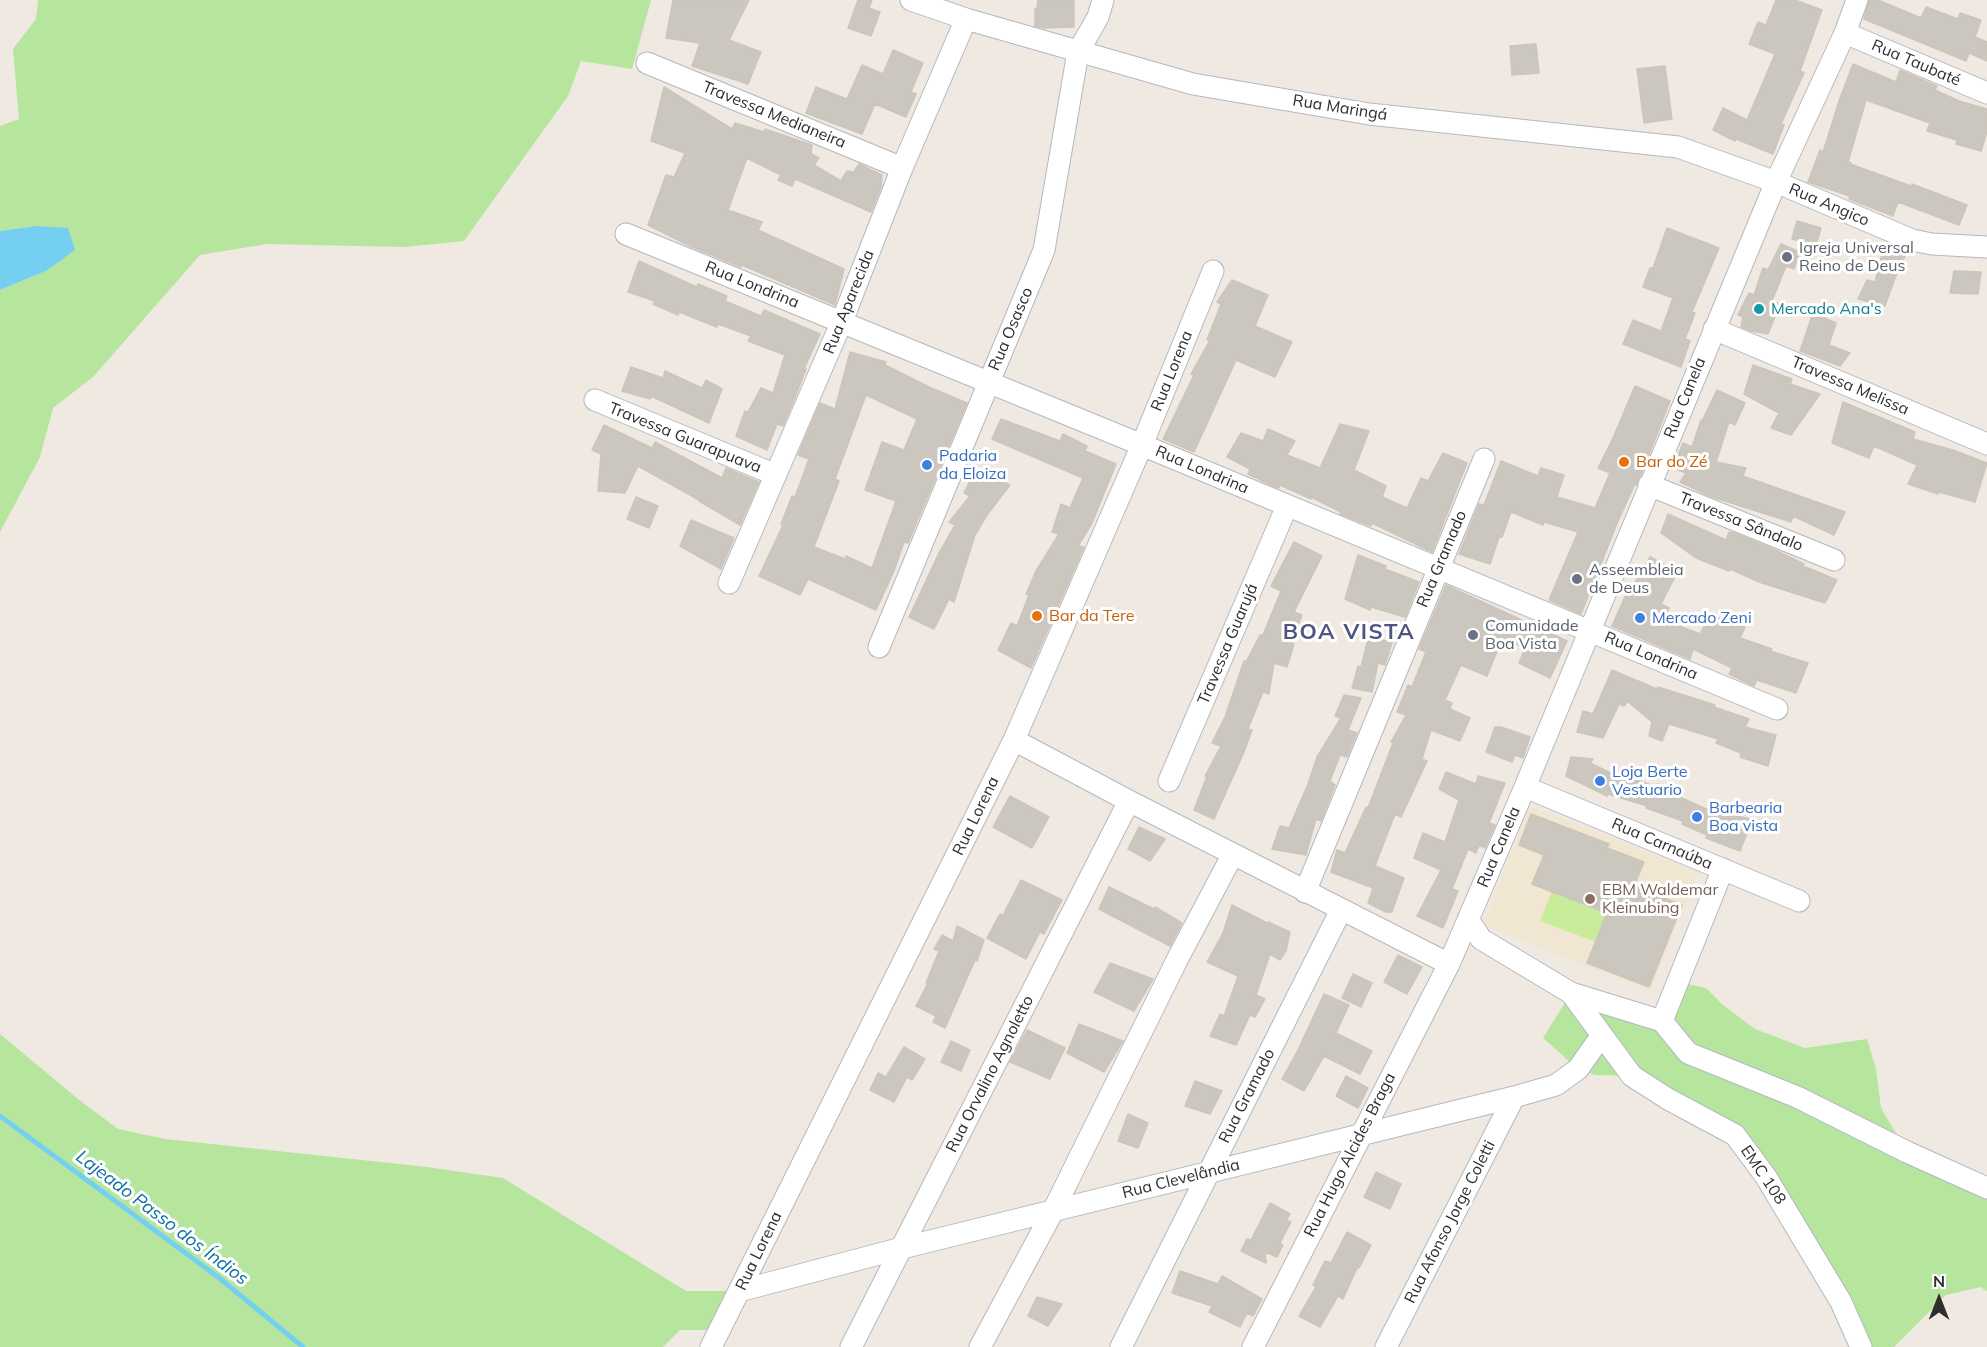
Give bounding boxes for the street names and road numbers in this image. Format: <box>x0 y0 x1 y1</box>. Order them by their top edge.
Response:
street label: Rua Taubaté <box>1869 36 1963 90</box>
street label: Travessa Medianeira <box>699 77 849 153</box>
street label: Rua Maringá <box>1291 91 1389 125</box>
street label: Rua Angico <box>1786 179 1872 231</box>
street label: Rua Aparecida <box>819 247 879 357</box>
street label: Rua Londrina <box>702 257 802 313</box>
street label: Rua Osasco <box>985 284 1037 374</box>
street label: Rua Lorena <box>1147 328 1197 414</box>
street label: Travessa Melissa <box>1788 353 1912 419</box>
street label: Rua Canela <box>1660 355 1710 441</box>
street label: Travessa Guarapuava <box>606 399 764 477</box>
street label: Rua Londrina <box>1152 442 1252 498</box>
street label: Travessa Sândalo <box>1676 488 1806 556</box>
street label: Rua Gramado <box>1413 508 1471 610</box>
street label: Travessa Guarujá <box>1194 581 1262 707</box>
street label: Rua Londrina <box>1601 628 1701 684</box>
street label: Rua Lorena <box>949 773 1003 859</box>
street label: Rua Canela <box>1473 804 1525 890</box>
street label: Rua Carnaúba <box>1609 814 1715 874</box>
street label: Rua Orvalino Agnoletto <box>942 992 1038 1156</box>
street label: Rua Gramado <box>1215 1046 1279 1146</box>
street label: Rua Hugo Alcides Braga <box>1300 1070 1400 1240</box>
street label: Rua Afonso Jorge Coletti <box>1401 1137 1499 1307</box>
street label: EMC 108 <box>1736 1142 1790 1208</box>
street label: Rua Clevelândia <box>1120 1155 1242 1203</box>
street label: Rua Lorena <box>732 1208 786 1294</box>

